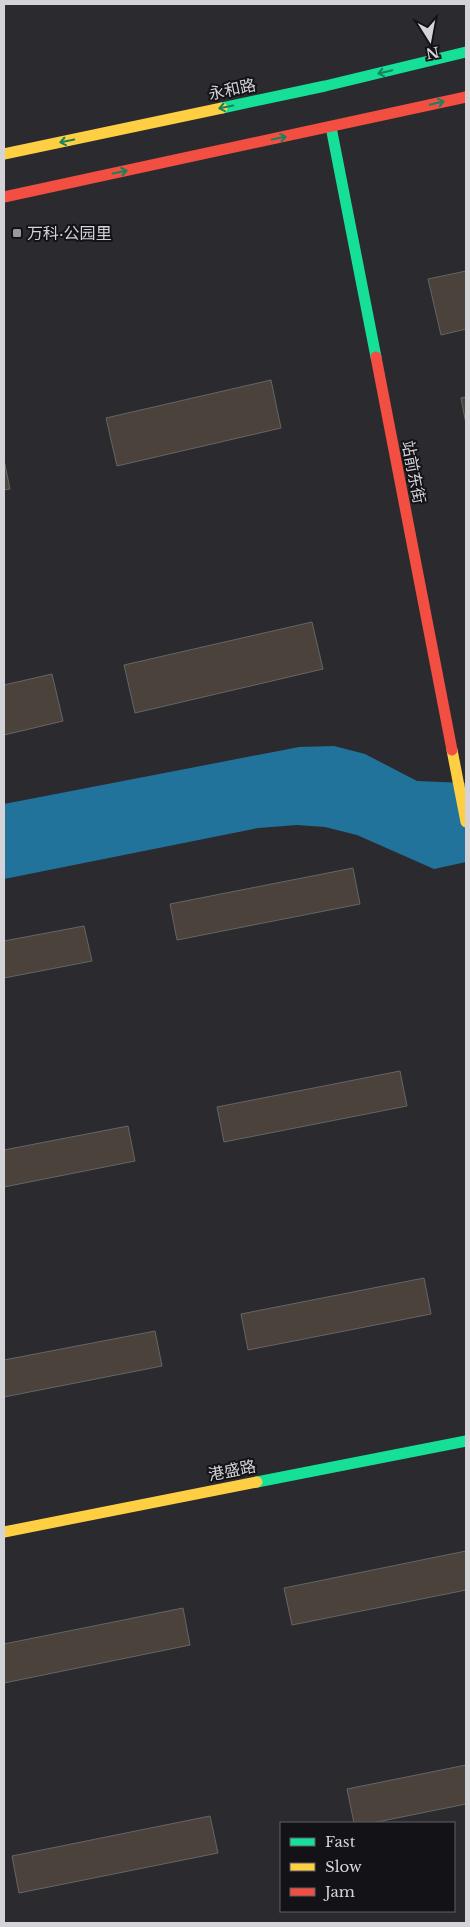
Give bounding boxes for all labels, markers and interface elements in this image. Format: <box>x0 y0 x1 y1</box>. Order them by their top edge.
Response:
north arrow <box>405 15 455 65</box>
text: N <box>424 43 441 63</box>
one-way arrow <box>377 68 393 77</box>
street label: 永和路 <box>206 74 258 104</box>
one-way arrow <box>429 98 445 107</box>
one-way arrow <box>219 103 235 112</box>
one-way arrow <box>270 133 286 142</box>
one-way arrow <box>60 137 76 146</box>
one-way arrow <box>111 167 127 176</box>
place label: 万科·公园里 <box>27 223 112 243</box>
marker: 万科·公园里 <box>11 227 23 239</box>
street label: 站前东街 <box>398 439 430 505</box>
street label: 港盛路 <box>207 1456 257 1484</box>
legend <box>280 1822 455 1912</box>
text: Fast <box>325 1832 356 1851</box>
text: Slow <box>325 1857 362 1876</box>
text: Jam <box>323 1882 355 1901</box>

